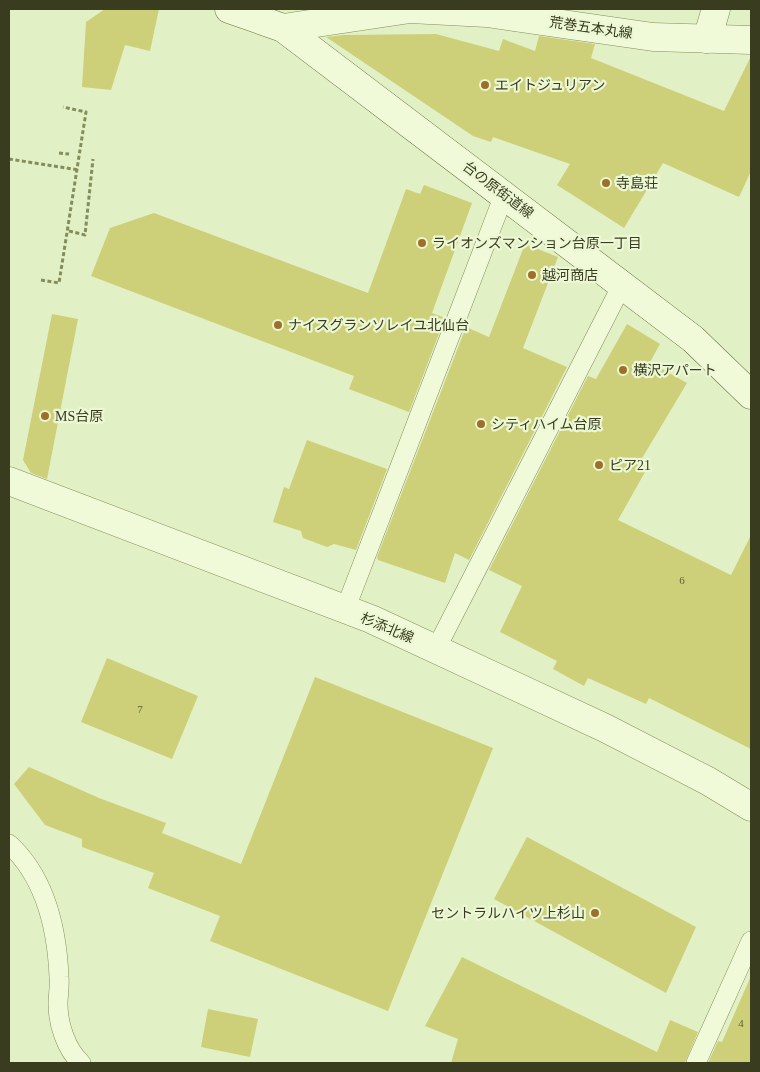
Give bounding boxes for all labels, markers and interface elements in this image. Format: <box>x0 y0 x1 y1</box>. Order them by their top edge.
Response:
street label: 荒巻五本丸線 <box>548 15 634 41</box>
place label: エイトジュリアン <box>495 78 605 93</box>
marker: エイトジュリアン <box>479 79 491 91</box>
street label: 台の原街道線 <box>460 158 537 221</box>
place label: 寺島荘 <box>616 176 658 191</box>
marker: 寺島荘 <box>600 177 612 189</box>
place label: ライオンズマンション台原一丁目 <box>432 235 642 251</box>
marker: ライオンズマンション台原一丁目 <box>416 237 428 249</box>
place label: 越河商店 <box>542 268 598 283</box>
marker: 越河商店 <box>526 269 538 281</box>
place label: ナイスグランソレイユ北仙台 <box>288 317 469 333</box>
marker: ナイスグランソレイユ北仙台 <box>272 319 284 331</box>
place label: 横沢アパート <box>633 363 717 378</box>
marker: 横沢アパート <box>617 364 629 376</box>
place label: MS台原 <box>55 408 103 424</box>
marker: MS台原 <box>39 410 51 422</box>
place label: シティハイム台原 <box>491 416 602 432</box>
marker: シティハイム台原 <box>475 418 487 430</box>
place label: ピア21 <box>609 458 651 473</box>
marker: ピア21 <box>593 459 605 471</box>
house number: 6 <box>679 574 685 586</box>
street label: 杉添北線 <box>358 609 416 646</box>
house number: 7 <box>137 703 143 715</box>
place label: セントラルハイツ上杉山 <box>431 906 585 921</box>
marker: セントラルハイツ上杉山 <box>589 907 601 919</box>
house number: 4 <box>738 1017 744 1029</box>

